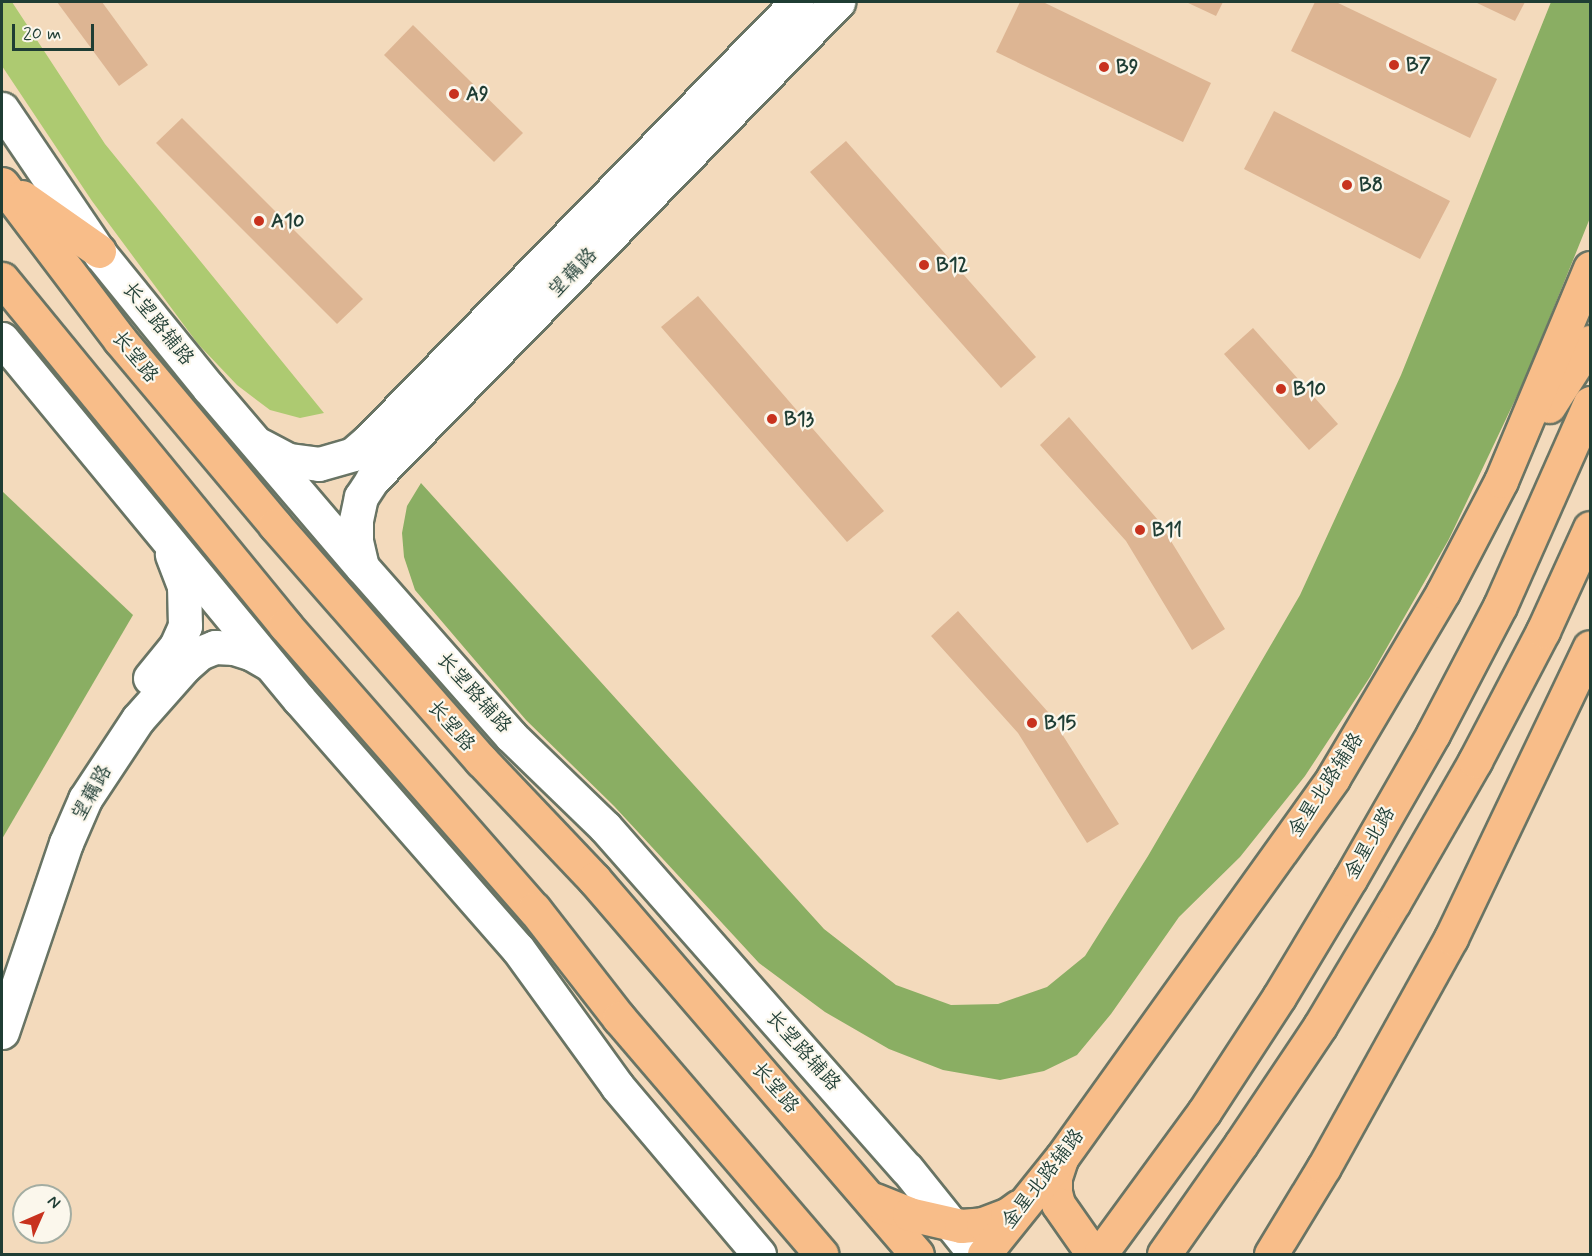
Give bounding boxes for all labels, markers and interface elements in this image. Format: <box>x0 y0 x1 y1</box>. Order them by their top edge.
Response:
scale bar <box>15 12 98 50</box>
text: 20 m <box>23 22 61 46</box>
place label: B7 <box>1406 53 1431 77</box>
place label: B9 <box>1116 55 1138 79</box>
marker: B7 <box>1387 58 1401 72</box>
marker: B9 <box>1097 60 1111 74</box>
place label: A9 <box>466 82 489 106</box>
marker: A9 <box>447 87 461 101</box>
place label: B8 <box>1359 173 1383 197</box>
marker: B8 <box>1340 178 1354 192</box>
place label: A10 <box>271 209 304 233</box>
marker: A10 <box>252 214 266 228</box>
street label: 望藕路 <box>544 243 602 303</box>
place label: B12 <box>936 253 968 277</box>
marker: B12 <box>917 258 931 272</box>
street label: 长望路辅路 <box>117 278 199 370</box>
street label: 长望路 <box>107 326 163 388</box>
place label: B10 <box>1293 377 1326 401</box>
marker: B10 <box>1274 382 1288 396</box>
place label: B13 <box>784 407 814 431</box>
marker: B13 <box>765 412 779 426</box>
place label: B11 <box>1152 518 1182 542</box>
marker: B11 <box>1133 523 1147 537</box>
street label: 长望路辅路 <box>432 648 516 738</box>
street label: 长望路 <box>422 695 480 757</box>
place label: B15 <box>1044 711 1076 735</box>
marker: B15 <box>1025 716 1039 730</box>
street label: 金星北路辅路 <box>1283 728 1369 842</box>
street label: 望藕路 <box>67 761 117 825</box>
street label: 金星北路 <box>1340 802 1400 884</box>
street label: 长望路辅路 <box>761 1006 845 1096</box>
street label: 长望路 <box>746 1057 804 1119</box>
street label: 金星北路辅路 <box>997 1124 1089 1234</box>
north arrow <box>12 1184 72 1244</box>
text: N <box>42 1191 65 1214</box>

